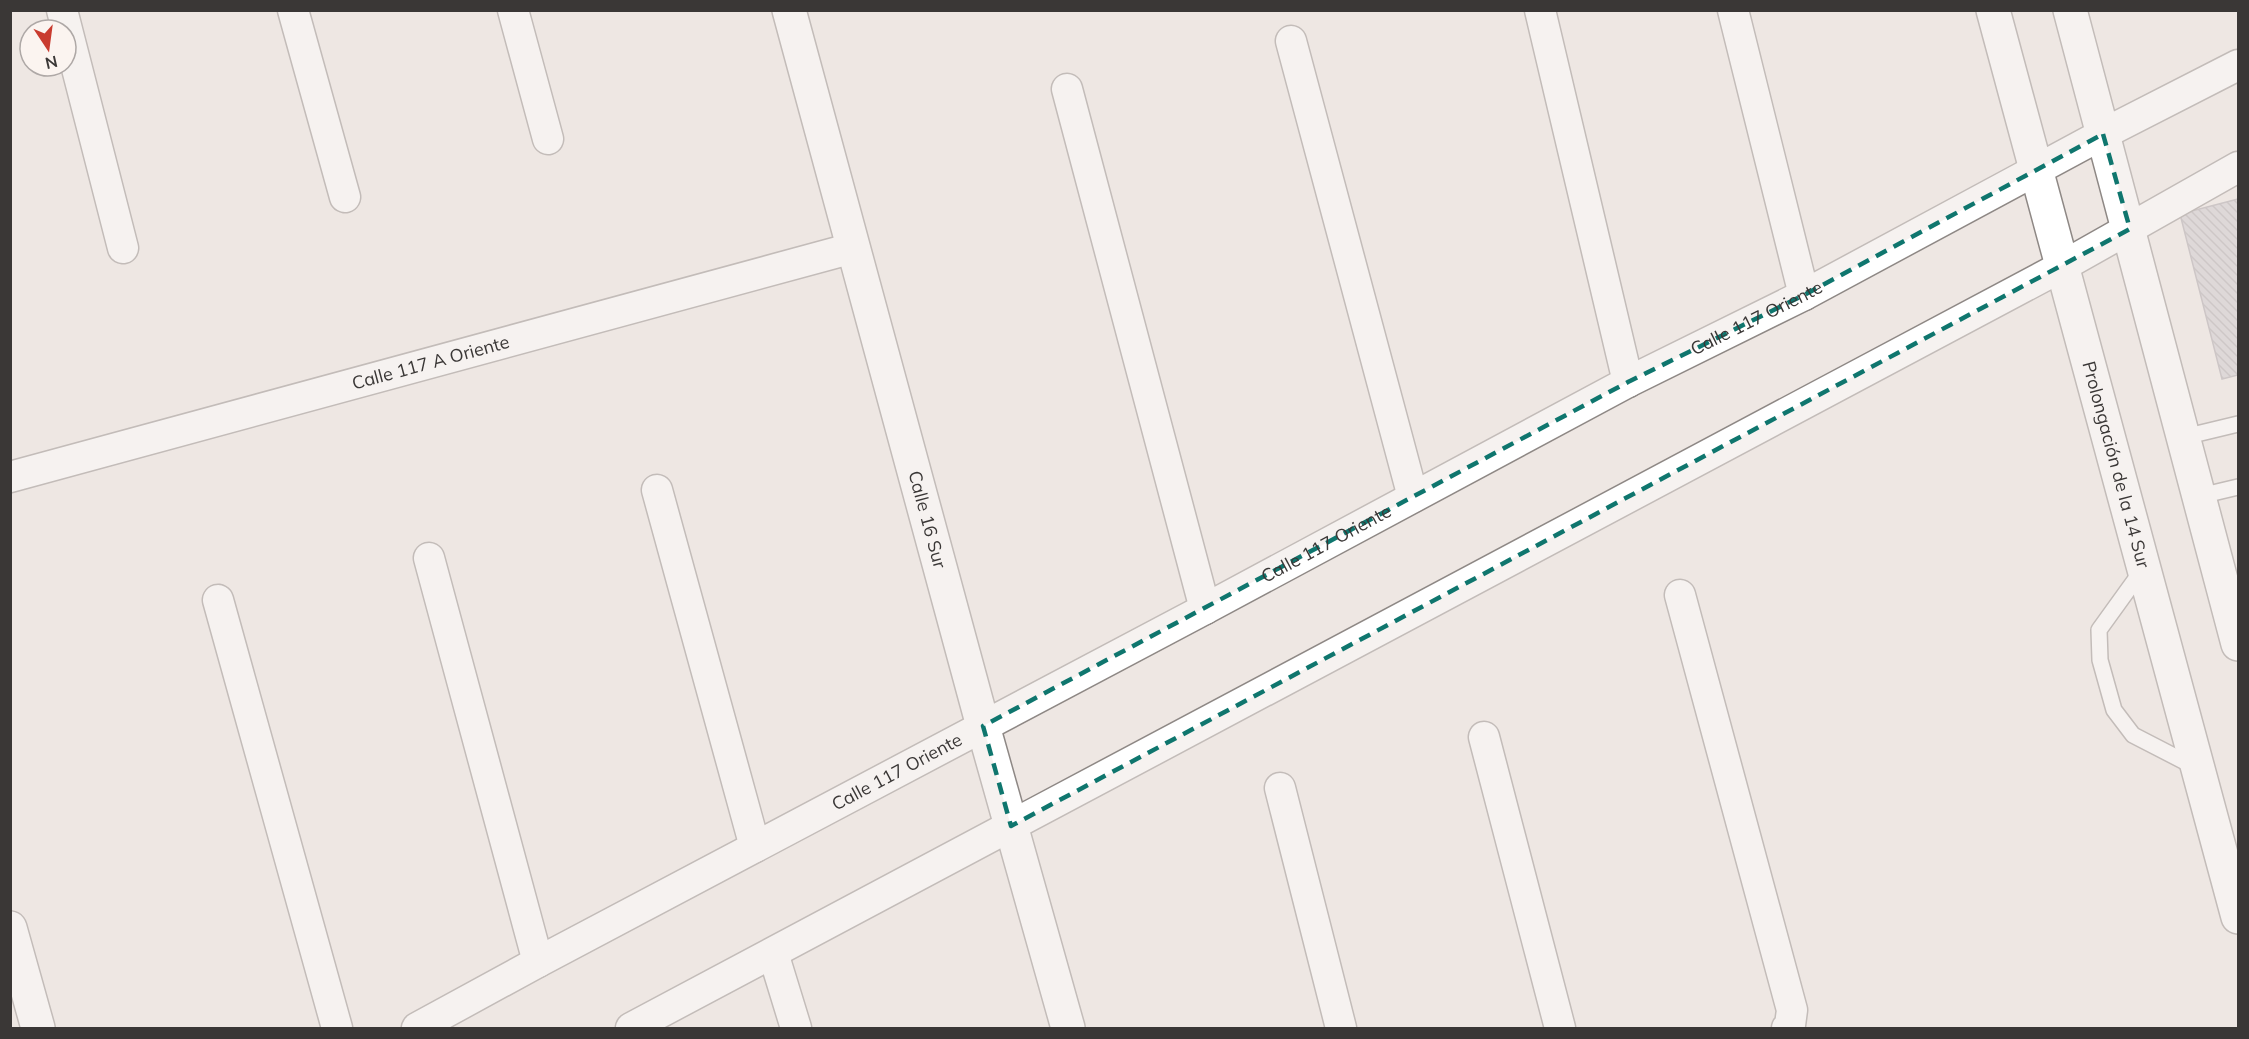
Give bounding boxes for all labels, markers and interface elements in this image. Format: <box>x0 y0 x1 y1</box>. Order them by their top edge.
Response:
north arrow <box>18 18 78 78</box>
text: N <box>43 52 60 74</box>
street label: Calle 117 Oriente <box>1687 275 1826 360</box>
street label: Calle 117 A Oriente <box>349 330 512 395</box>
street label: Prolongación de la 14 Sur <box>2077 359 2155 571</box>
street label: Calle 16 Sur <box>903 468 952 571</box>
street label: Calle 117 Oriente <box>1257 499 1395 588</box>
street label: Calle 117 Oriente <box>828 728 966 815</box>

